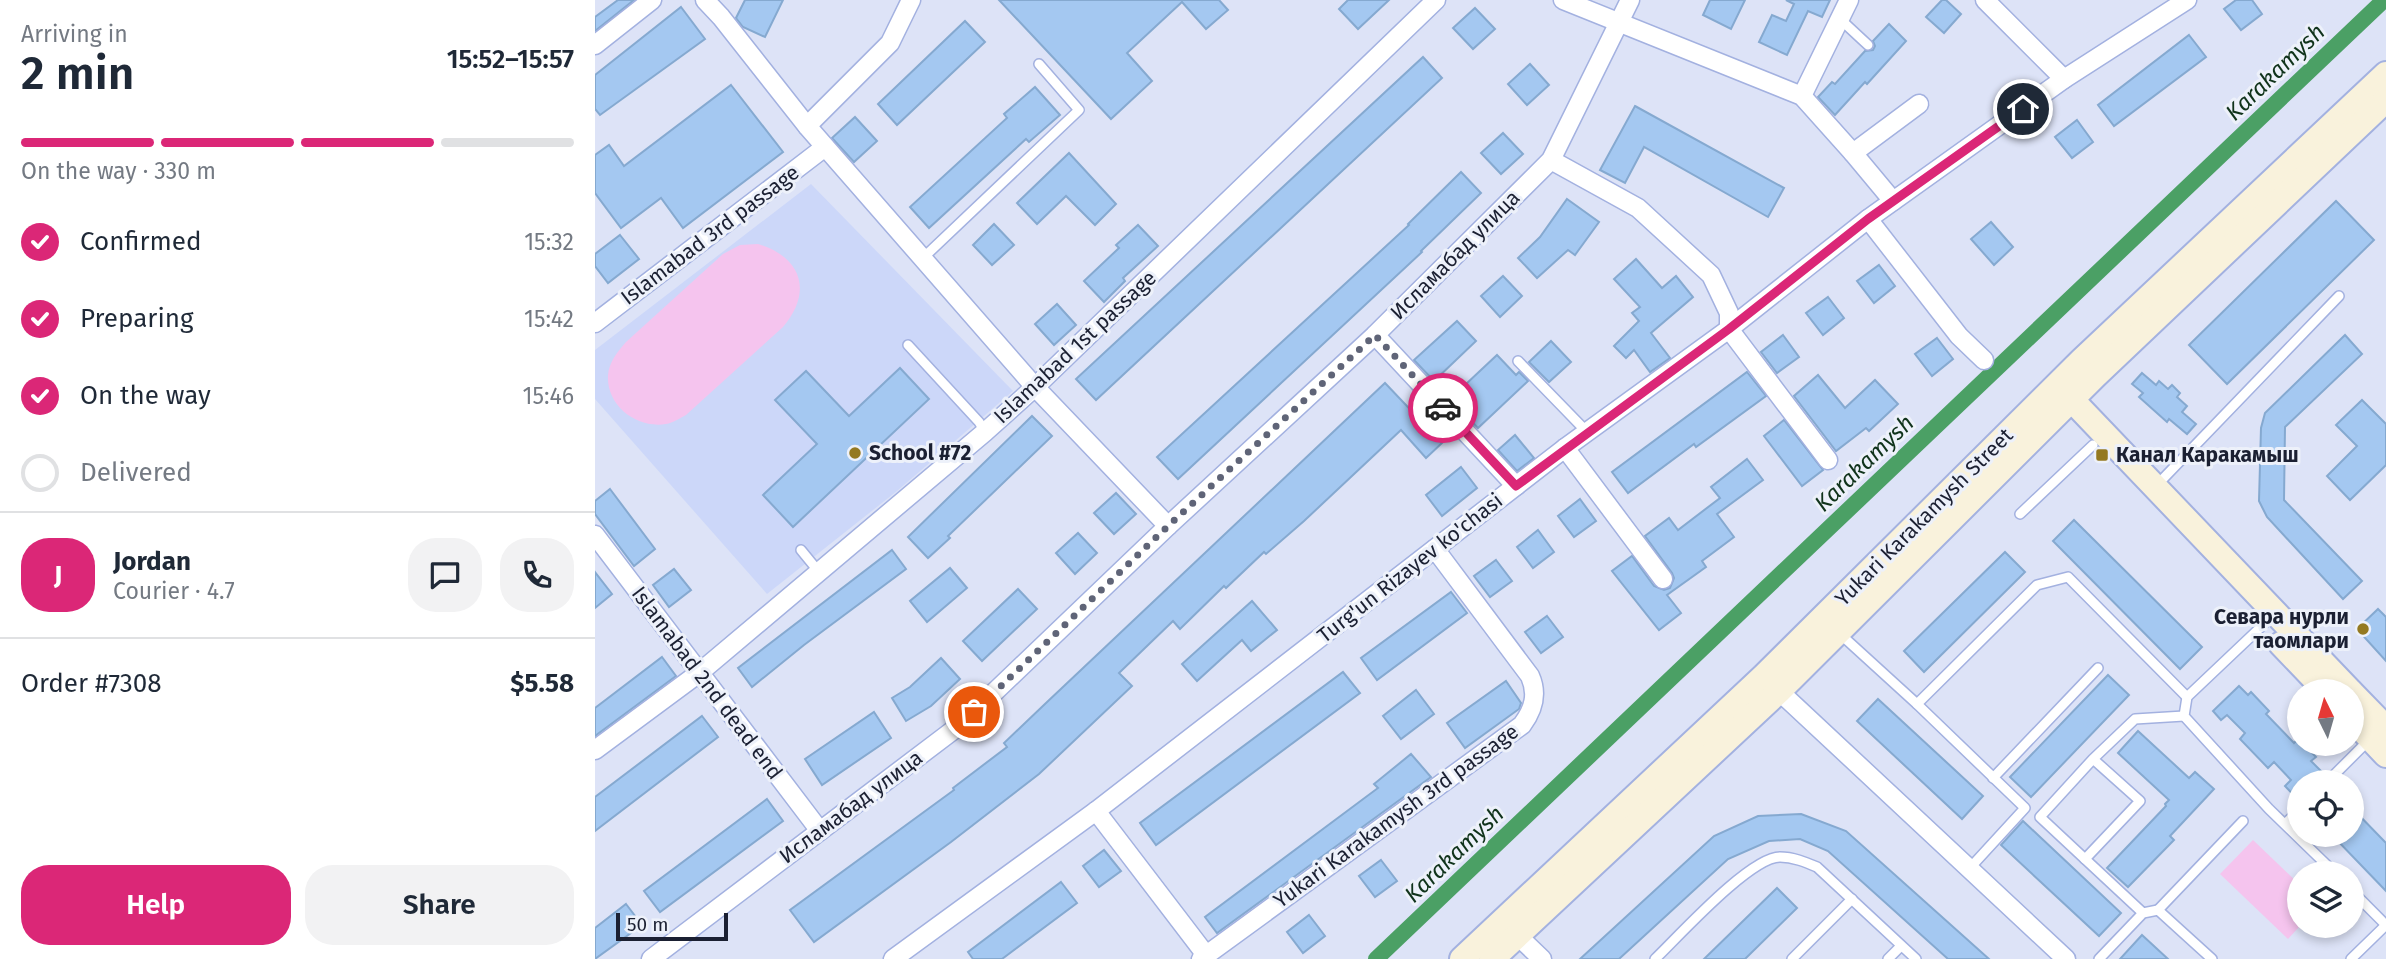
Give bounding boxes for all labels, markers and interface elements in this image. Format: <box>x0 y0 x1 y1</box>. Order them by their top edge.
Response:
water label: Karakamysh <box>2219 18 2331 126</box>
text: Arriving in <box>21 20 128 48</box>
text: 15:52–15:57 <box>447 44 574 75</box>
text: 2 min <box>21 46 134 101</box>
pin <box>1993 79 2053 139</box>
icon: home <box>2004 90 2042 128</box>
text: On the way · 330 m <box>21 157 216 185</box>
street label: Islamabad 3rd passage <box>616 159 804 311</box>
street label: Исламабад улица <box>1385 185 1525 325</box>
icon: check <box>21 223 59 261</box>
text: Confirmed <box>80 226 201 257</box>
text: 15:32 <box>524 228 574 256</box>
street label: Islamabad 1st passage <box>988 265 1162 429</box>
icon: check <box>21 300 59 338</box>
text: Preparing <box>80 303 193 334</box>
text: 15:42 <box>524 305 574 333</box>
courier <box>1408 373 1478 443</box>
icon: check <box>21 377 59 415</box>
text: On the way <box>80 380 211 411</box>
text: 15:46 <box>523 382 574 410</box>
icon: car <box>1424 389 1462 427</box>
water label: Karakamysh <box>1808 409 1920 517</box>
street label: Yukari Karakamysh Street <box>1830 422 2019 611</box>
place label: School #72 <box>869 440 971 466</box>
place label: Канал Каракамыш <box>2116 442 2299 468</box>
marker: School #72 <box>847 445 863 461</box>
marker: Канал Каракамыш <box>2094 447 2110 463</box>
text: Delivered <box>80 457 192 488</box>
street label: Turg'un Rizayev ko'chasi <box>1312 488 1508 648</box>
button: chat <box>408 538 482 612</box>
button: phone <box>500 538 574 612</box>
text: Jordan <box>113 546 191 577</box>
text: J <box>54 560 62 591</box>
text: Courier · 4.7 <box>113 577 235 605</box>
street label: Islamabad 2nd dead end <box>626 581 788 785</box>
place label: Севара нурли таомлари <box>2214 604 2349 654</box>
marker: Севара нурли таомлари <box>2355 621 2371 637</box>
text: Order #7308 <box>21 668 162 699</box>
text: $5.58 <box>510 668 574 699</box>
north arrow <box>2287 679 2364 756</box>
map controls <box>2287 679 2364 938</box>
pin <box>944 682 1004 742</box>
icon: bag <box>955 693 993 731</box>
street label: Yukari Karakamysh 3rd passage <box>1269 719 1523 913</box>
street label: Исламабад улица <box>774 745 928 869</box>
button: locate <box>2287 770 2364 847</box>
water label: Karakamysh <box>1399 800 1509 908</box>
button: layers <box>2287 861 2364 938</box>
button: Help <box>21 865 291 945</box>
button: Share <box>305 865 574 945</box>
scale bar <box>616 910 728 942</box>
text: 50 m <box>627 913 668 936</box>

